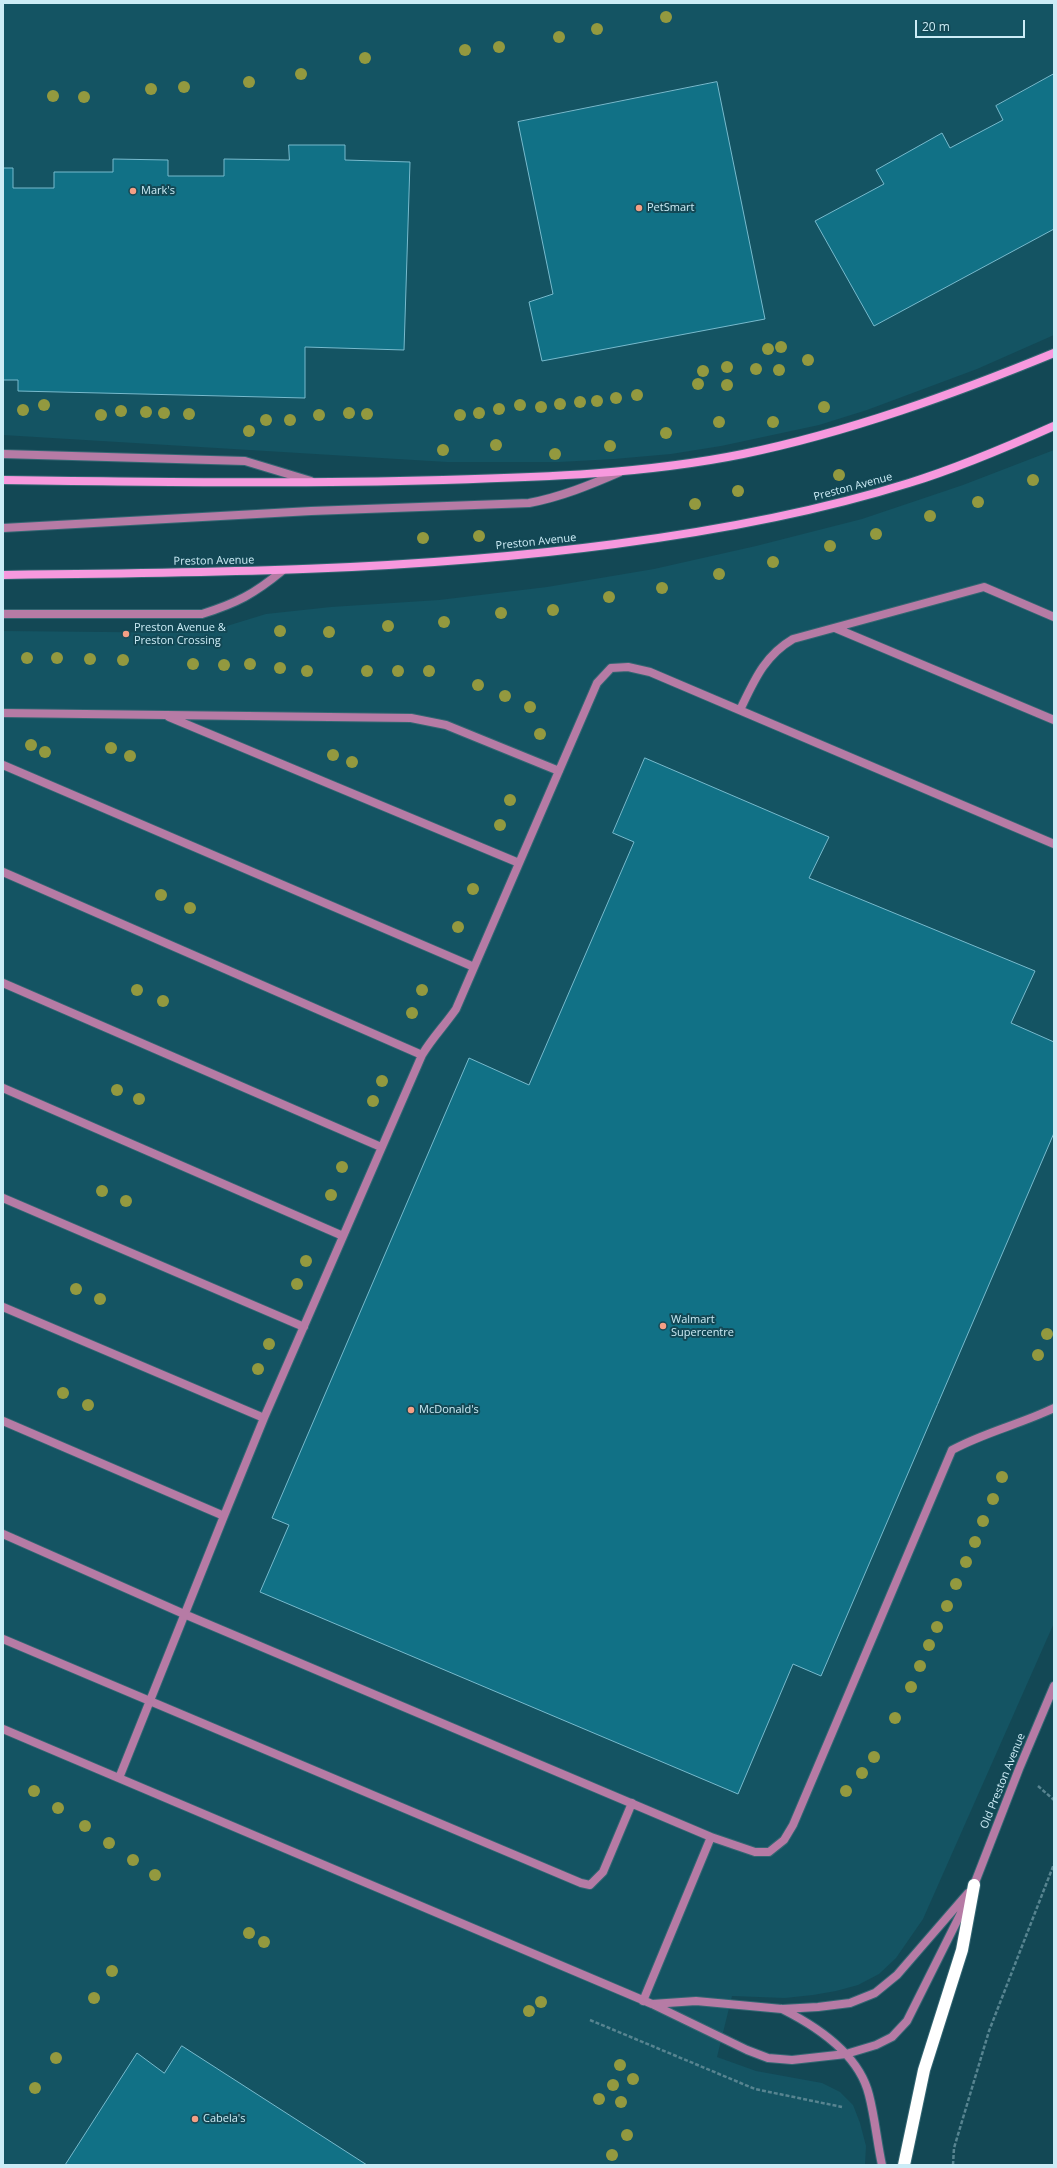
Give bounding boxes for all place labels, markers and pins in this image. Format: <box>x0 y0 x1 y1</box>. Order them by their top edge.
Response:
place label: Mark's <box>141 184 175 198</box>
marker: Mark's <box>128 186 138 196</box>
place label: PetSmart <box>647 201 694 215</box>
marker: PetSmart <box>634 203 644 213</box>
place label: Preston Avenue & Preston Crossing <box>134 621 226 647</box>
marker: Preston Avenue & Preston Crossing <box>121 629 131 639</box>
place label: Walmart Supercentre <box>671 1313 734 1339</box>
marker: Walmart Supercentre <box>658 1321 668 1331</box>
place label: McDonald's <box>419 1403 479 1417</box>
marker: McDonald's <box>406 1405 416 1415</box>
place label: Cabela's <box>203 2112 245 2126</box>
marker: Cabela's <box>190 2114 200 2124</box>

